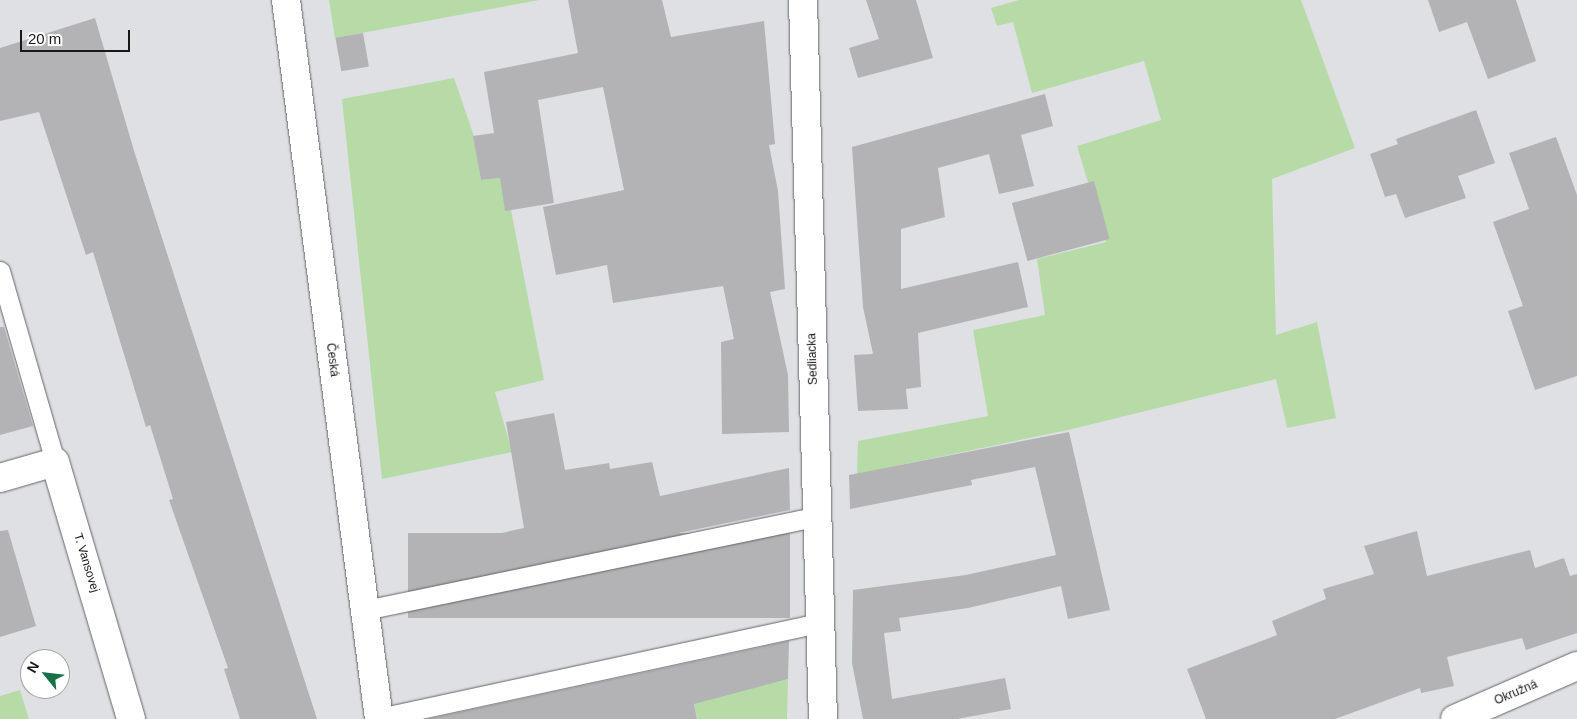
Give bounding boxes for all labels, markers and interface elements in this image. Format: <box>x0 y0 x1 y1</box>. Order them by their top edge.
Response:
scale bar <box>22 20 132 52</box>
text: 20 m <box>28 30 61 47</box>
street label: Sedliacka <box>805 333 821 385</box>
street label: Česká <box>323 342 341 378</box>
street label: T. Vansovej <box>70 532 102 594</box>
north arrow <box>20 649 70 699</box>
text: N <box>23 659 42 676</box>
street label: Okružná <box>1492 678 1540 708</box>

